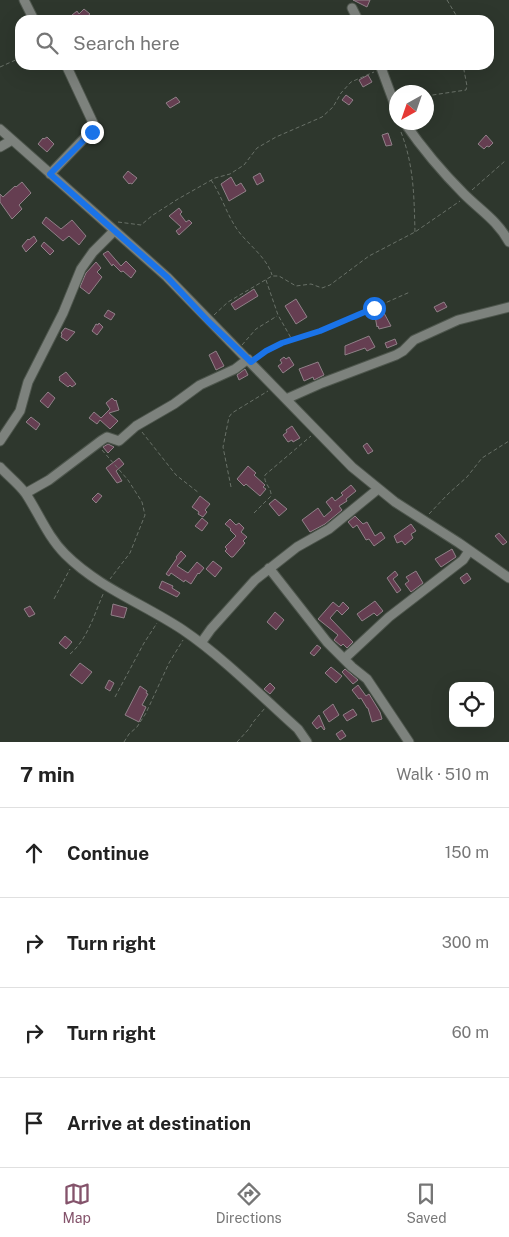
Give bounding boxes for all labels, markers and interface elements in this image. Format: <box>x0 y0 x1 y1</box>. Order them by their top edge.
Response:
search box <box>15 15 494 70</box>
icon: search <box>33 29 61 57</box>
text: Search here <box>73 32 180 54</box>
north arrow <box>389 85 434 130</box>
route end <box>81 121 104 144</box>
route start <box>363 297 386 320</box>
map controls <box>449 682 494 727</box>
button: locate <box>449 682 494 727</box>
text: 7 min <box>20 762 75 787</box>
text: Walk · 510 m <box>396 765 489 784</box>
icon: ahead <box>20 839 48 867</box>
text: Continue <box>67 842 149 864</box>
text: 150 m <box>445 843 489 862</box>
icon: right <box>20 929 48 957</box>
text: Turn right <box>67 932 156 954</box>
text: 300 m <box>442 933 489 952</box>
icon: right <box>20 1019 48 1047</box>
text: Turn right <box>67 1022 156 1044</box>
text: 60 m <box>452 1023 489 1042</box>
icon: arrive <box>20 1109 48 1137</box>
text: Arrive at destination <box>67 1112 251 1134</box>
tab: Map <box>62 1180 91 1226</box>
tab: Directions <box>216 1180 282 1226</box>
tab: Saved <box>406 1180 447 1226</box>

